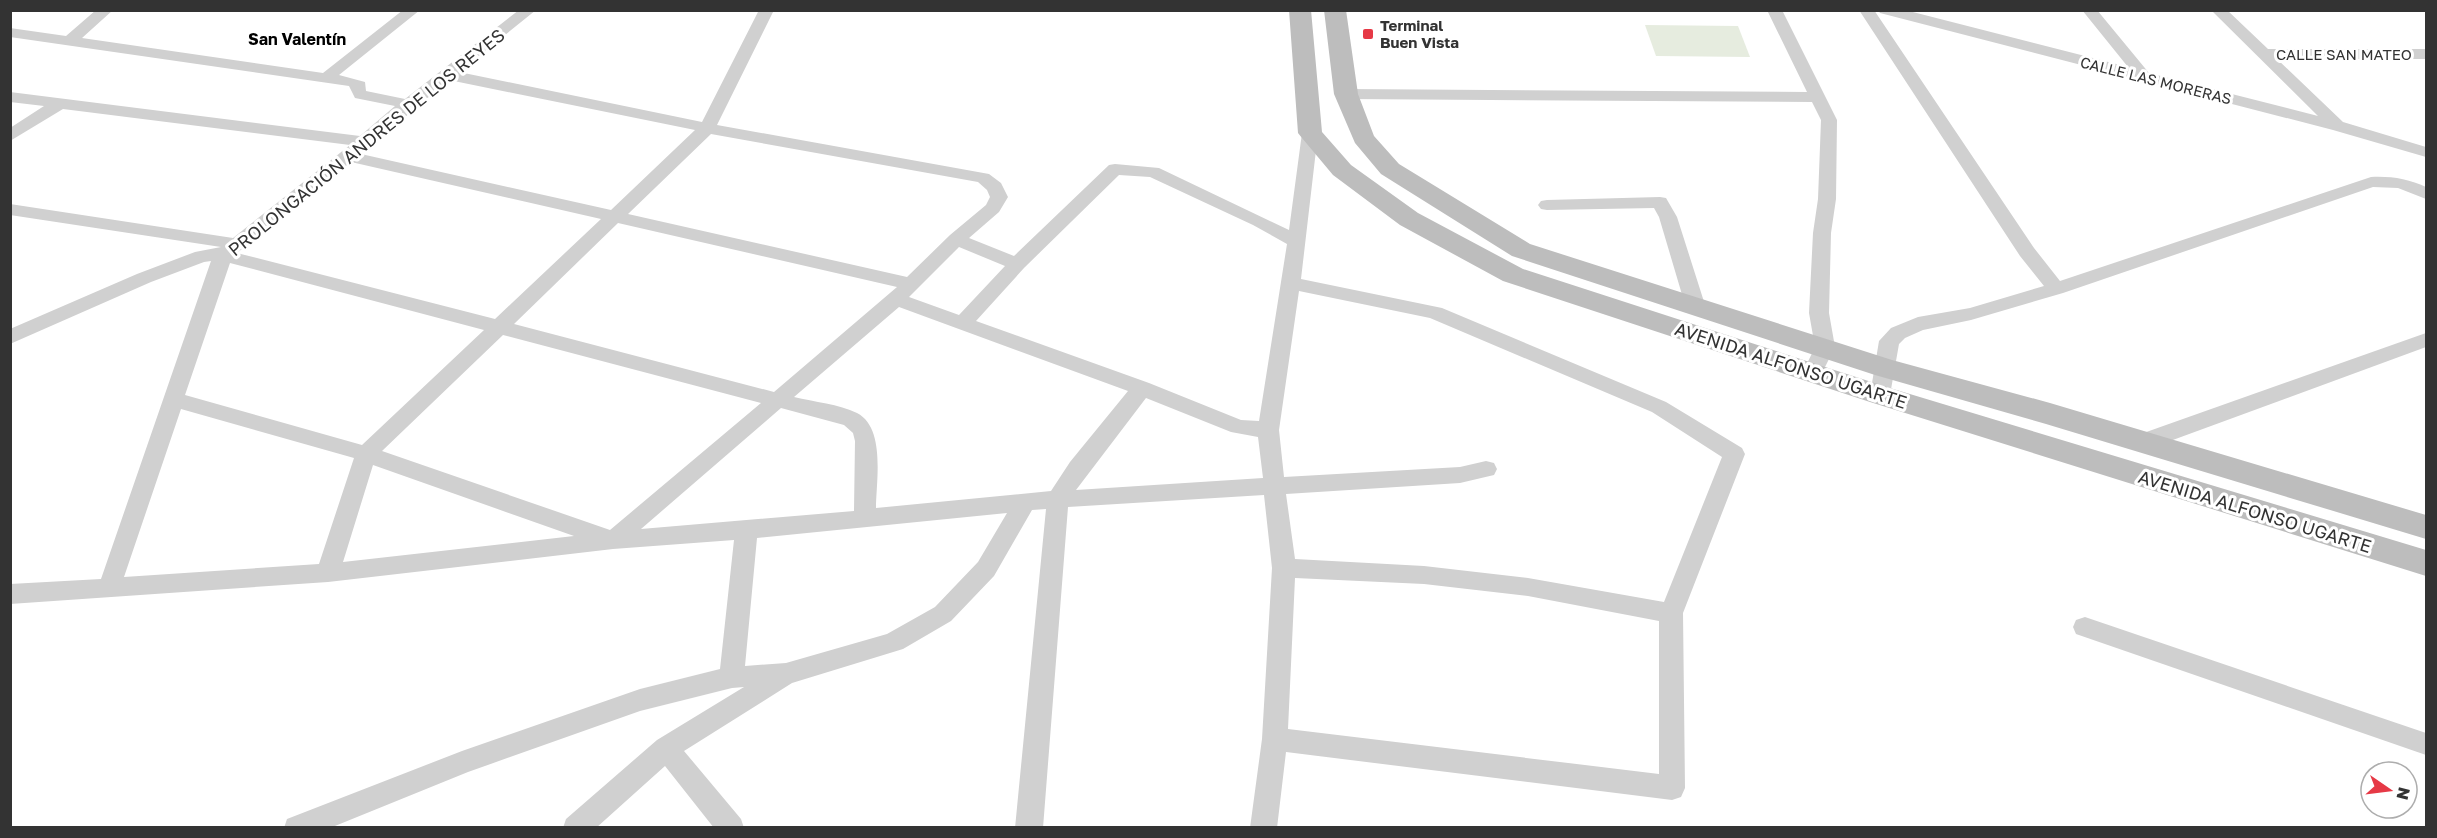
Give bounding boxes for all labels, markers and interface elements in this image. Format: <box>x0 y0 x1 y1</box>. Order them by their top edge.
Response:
place label: Terminal Buen Vista <box>1380 16 1459 51</box>
street label: PROLONGACIÓN ANDRES DE LOS REYES <box>223 24 509 260</box>
marker: Terminal Buen Vista <box>1361 27 1375 41</box>
district label: San Valentín <box>248 29 346 49</box>
street label: CALLE SAN MATEO <box>2276 45 2412 63</box>
street label: CALLE LAS MORERAS <box>2078 52 2234 108</box>
street label: AVENIDA ALFONSO UGARTE <box>1672 317 1910 413</box>
street label: AVENIDA ALFONSO UGARTE <box>2136 465 2374 557</box>
north arrow <box>2359 760 2419 820</box>
text: N <box>2392 785 2415 802</box>

